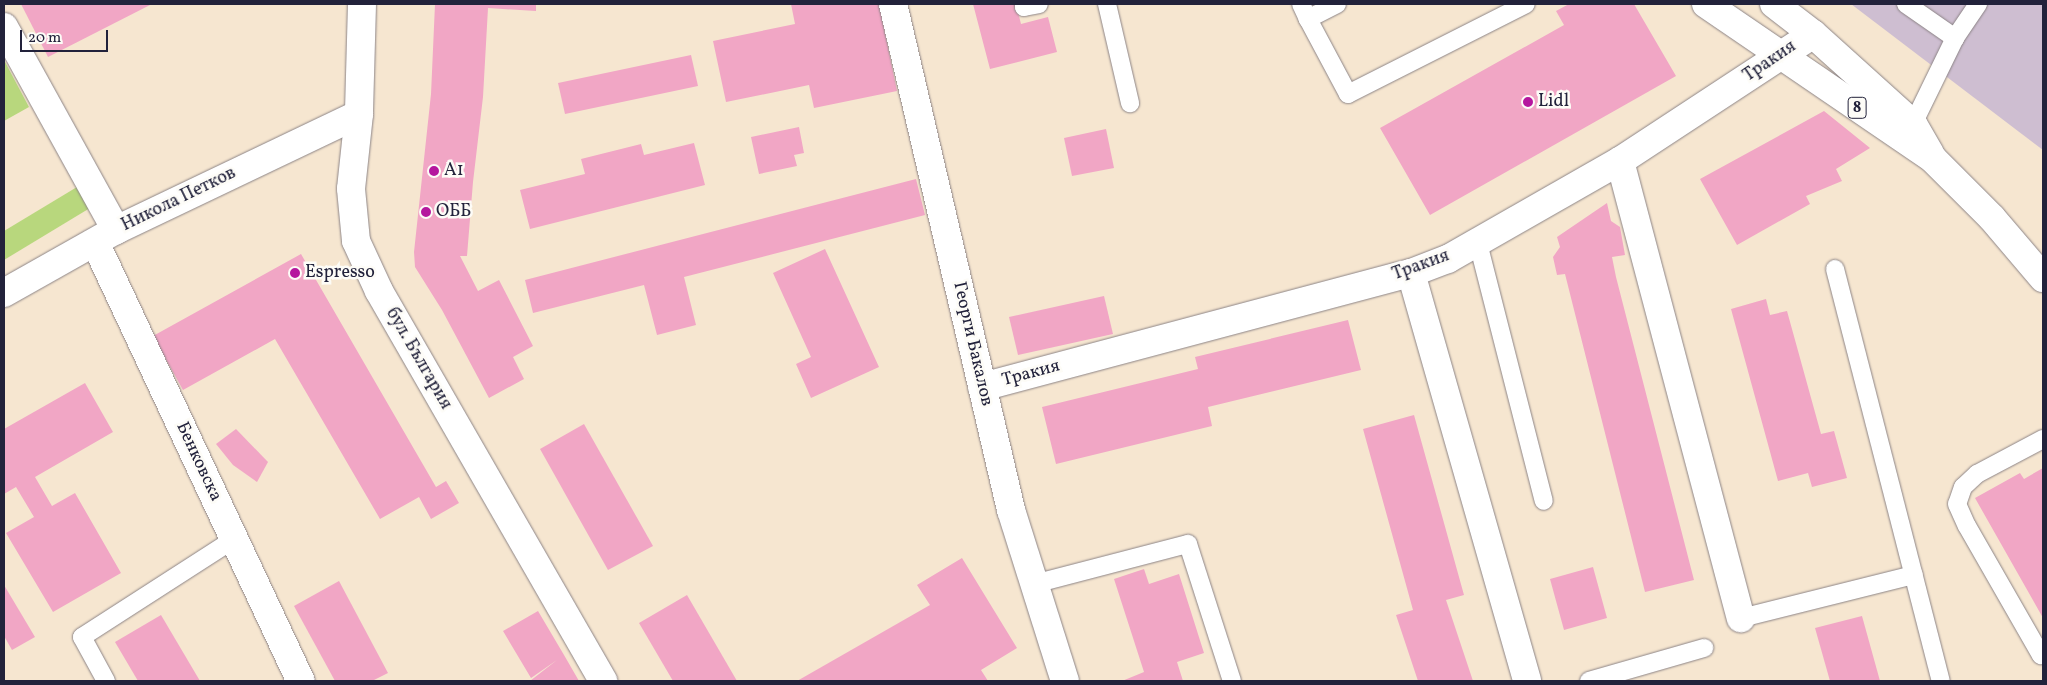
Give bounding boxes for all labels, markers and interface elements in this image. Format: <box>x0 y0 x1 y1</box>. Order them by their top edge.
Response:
scale bar <box>22 20 110 52</box>
text: 20 m <box>28 28 61 49</box>
street label: Тракия <box>1739 37 1801 87</box>
place label: Lidl <box>1538 91 1569 113</box>
road number: 8 <box>1847 95 1867 122</box>
marker: Lidl <box>1522 96 1534 108</box>
place label: A1 <box>444 160 464 182</box>
street label: Никола Петков <box>118 163 240 237</box>
marker: A1 <box>428 165 440 177</box>
place label: ОББ <box>436 201 471 223</box>
marker: ОББ <box>420 206 432 218</box>
street label: Тракия <box>1390 246 1452 286</box>
place label: Espresso <box>305 262 375 284</box>
marker: Espresso <box>289 267 301 279</box>
street label: Георги Бакалов <box>947 280 997 408</box>
street label: бул. България <box>380 304 456 414</box>
street label: Тракия <box>1000 356 1062 392</box>
street label: Бенковска <box>170 419 226 505</box>

